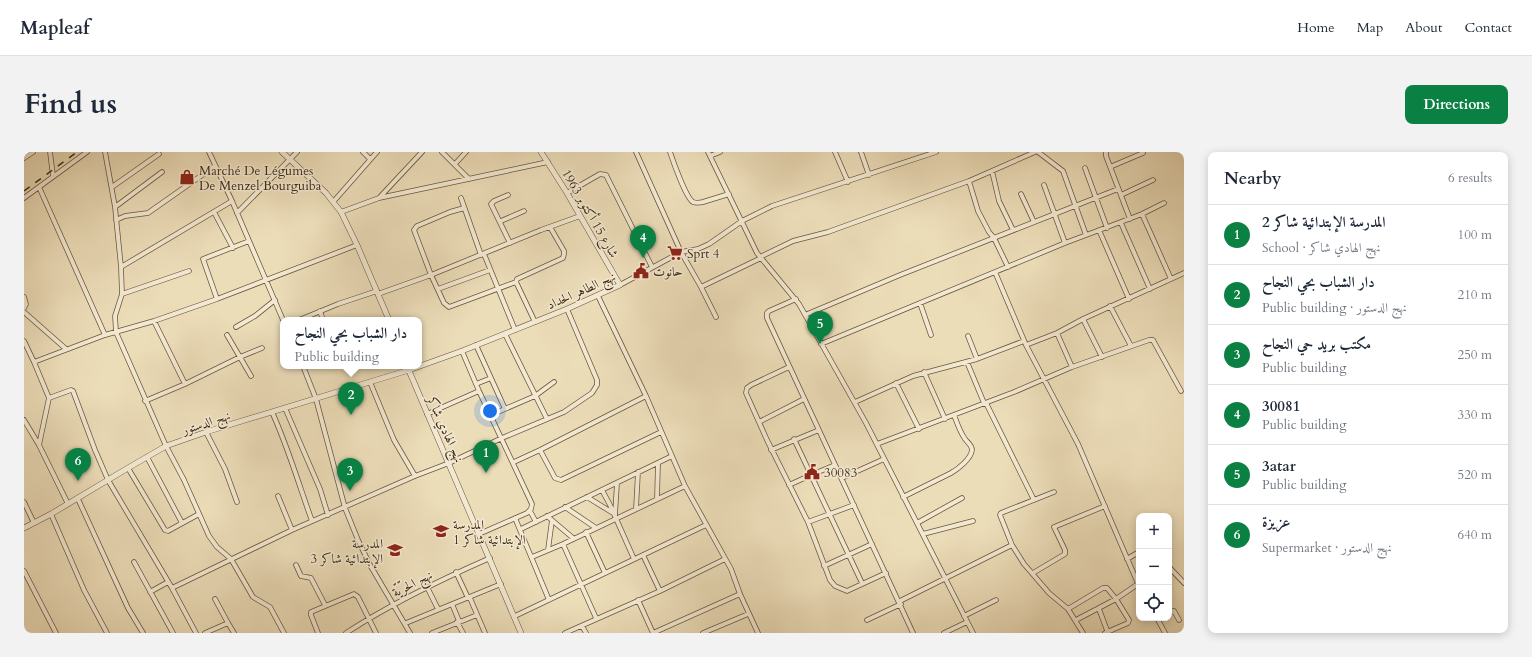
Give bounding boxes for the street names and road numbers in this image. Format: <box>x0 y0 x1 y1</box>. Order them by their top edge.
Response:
street label: شارع 15 أكتوبر 1963 <box>556 166 623 262</box>
street label: نهج الطاهر الحداد <box>544 268 619 316</box>
street label: نهج الهادي شاكر <box>420 391 468 466</box>
street label: نهج الدستور <box>178 407 233 442</box>
street label: نهج الحرّيّة <box>389 565 437 603</box>

